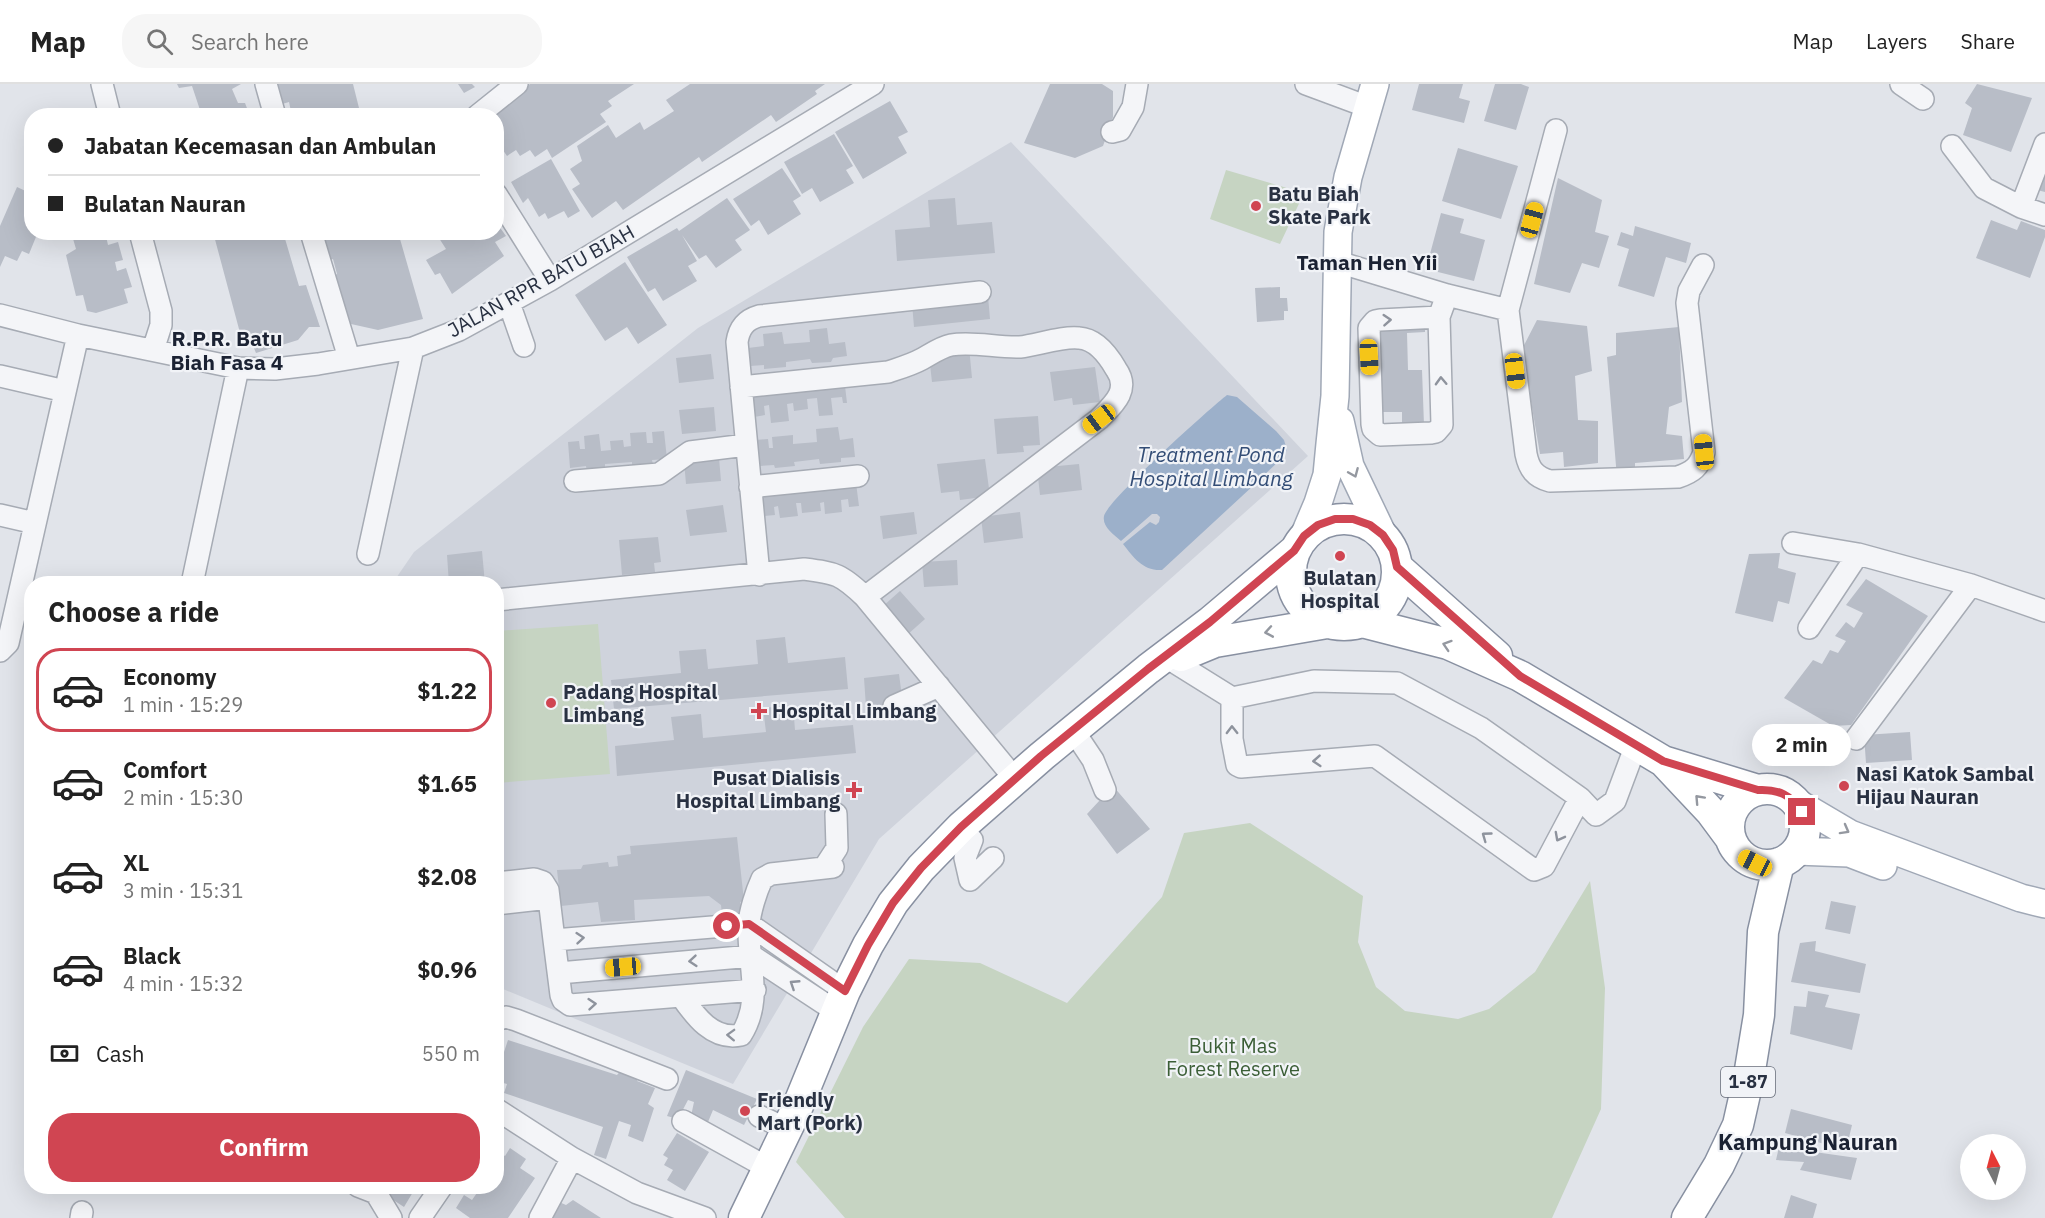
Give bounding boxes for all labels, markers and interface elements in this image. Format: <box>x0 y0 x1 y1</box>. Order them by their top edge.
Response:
search box <box>122 14 542 68</box>
text: Map <box>30 23 86 60</box>
icon: search <box>143 25 176 58</box>
text: Search here <box>191 27 309 56</box>
text: Map <box>1793 27 1833 55</box>
text: Layers <box>1866 27 1928 55</box>
text: Share <box>1961 27 2015 55</box>
text: Jabatan Kecemasan dan Ambulan <box>84 131 436 160</box>
place label: Batu Biah Skate Park <box>1268 180 1371 230</box>
text: Bulatan Nauran <box>84 189 246 218</box>
marker: Batu Biah Skate Park <box>1249 199 1263 213</box>
car <box>1519 200 1545 240</box>
street label: JALAN RPR BATU BIAH <box>443 218 639 343</box>
district label: Taman Hen Yii <box>1297 248 1437 276</box>
one-way arrow <box>1383 313 1392 326</box>
district label: R.P.R. Batu Biah Fasa 4 <box>171 324 283 376</box>
car <box>1359 339 1379 375</box>
car <box>1504 352 1526 390</box>
one-way arrow <box>1435 377 1448 386</box>
car <box>1079 401 1119 437</box>
car <box>1693 433 1715 471</box>
water label: Treatment Pond Hospital Limbang <box>1129 440 1294 492</box>
one-way arrow <box>1347 467 1359 478</box>
marker: Bulatan Hospital <box>1333 549 1347 563</box>
place label: Bulatan Hospital <box>1301 564 1379 614</box>
text: Choose a ride <box>48 594 219 629</box>
one-way arrow <box>1265 625 1275 638</box>
one-way arrow <box>1442 639 1453 652</box>
text: Economy <box>123 662 217 691</box>
icon: car <box>51 663 105 717</box>
text: $1.22 <box>417 676 477 705</box>
place label: Padang Hospital Limbang <box>563 678 717 728</box>
text: 1 min · 15:29 <box>123 691 243 718</box>
marker: Padang Hospital Limbang <box>544 696 558 710</box>
place label: Hospital Limbang <box>772 697 937 724</box>
marker: Hospital Limbang <box>750 702 768 720</box>
callout: 2 min <box>1752 725 1852 767</box>
one-way arrow <box>1226 726 1238 735</box>
text: 2 min <box>1775 731 1828 758</box>
one-way arrow <box>1313 754 1322 767</box>
text: Comfort <box>123 755 207 784</box>
icon: car <box>51 756 105 810</box>
place label: Nasi Katok Sambal Hijau Nauran <box>1856 760 2034 810</box>
place label: Pusat Dialisis Hospital Limbang <box>676 764 841 814</box>
text: $1.65 <box>417 769 477 798</box>
marker: Nasi Katok Sambal Hijau Nauran <box>1837 779 1851 793</box>
marker: Pusat Dialisis Hospital Limbang <box>845 781 863 799</box>
text: 2 min · 15:30 <box>123 784 243 811</box>
one-way arrow <box>1695 795 1706 805</box>
route end <box>1788 798 1815 825</box>
one-way arrow <box>1839 823 1849 834</box>
one-way arrow <box>1555 831 1566 841</box>
one-way arrow <box>1481 833 1492 844</box>
car <box>1735 847 1775 879</box>
text: XL <box>123 848 149 877</box>
icon: car <box>51 849 105 903</box>
text: $2.08 <box>417 862 477 891</box>
text: 3 min · 15:31 <box>123 877 243 904</box>
route start <box>713 912 740 939</box>
one-way arrow <box>575 932 584 945</box>
text: Black <box>123 941 181 970</box>
icon: car <box>51 942 105 996</box>
one-way arrow <box>689 954 698 967</box>
text: $0.96 <box>417 955 477 984</box>
car <box>604 956 642 978</box>
text: 4 min · 15:32 <box>123 970 243 997</box>
one-way arrow <box>790 979 800 991</box>
one-way arrow <box>587 998 596 1011</box>
one-way arrow <box>726 1028 735 1041</box>
park label: Bukit Mas Forest Reserve <box>1166 1032 1300 1082</box>
icon: cash <box>48 1037 81 1070</box>
text: Cash <box>96 1039 145 1068</box>
text: 550 m <box>422 1040 480 1067</box>
road number: 1-87 <box>1721 1067 1775 1097</box>
place label: Friendly Mart (Pork) <box>757 1086 863 1136</box>
marker: Friendly Mart (Pork) <box>738 1104 752 1118</box>
button: Confirm <box>48 1113 480 1182</box>
district label: Kampung Nauran <box>1718 1127 1898 1156</box>
north arrow <box>1960 1134 2026 1200</box>
map controls <box>1960 1134 2026 1200</box>

